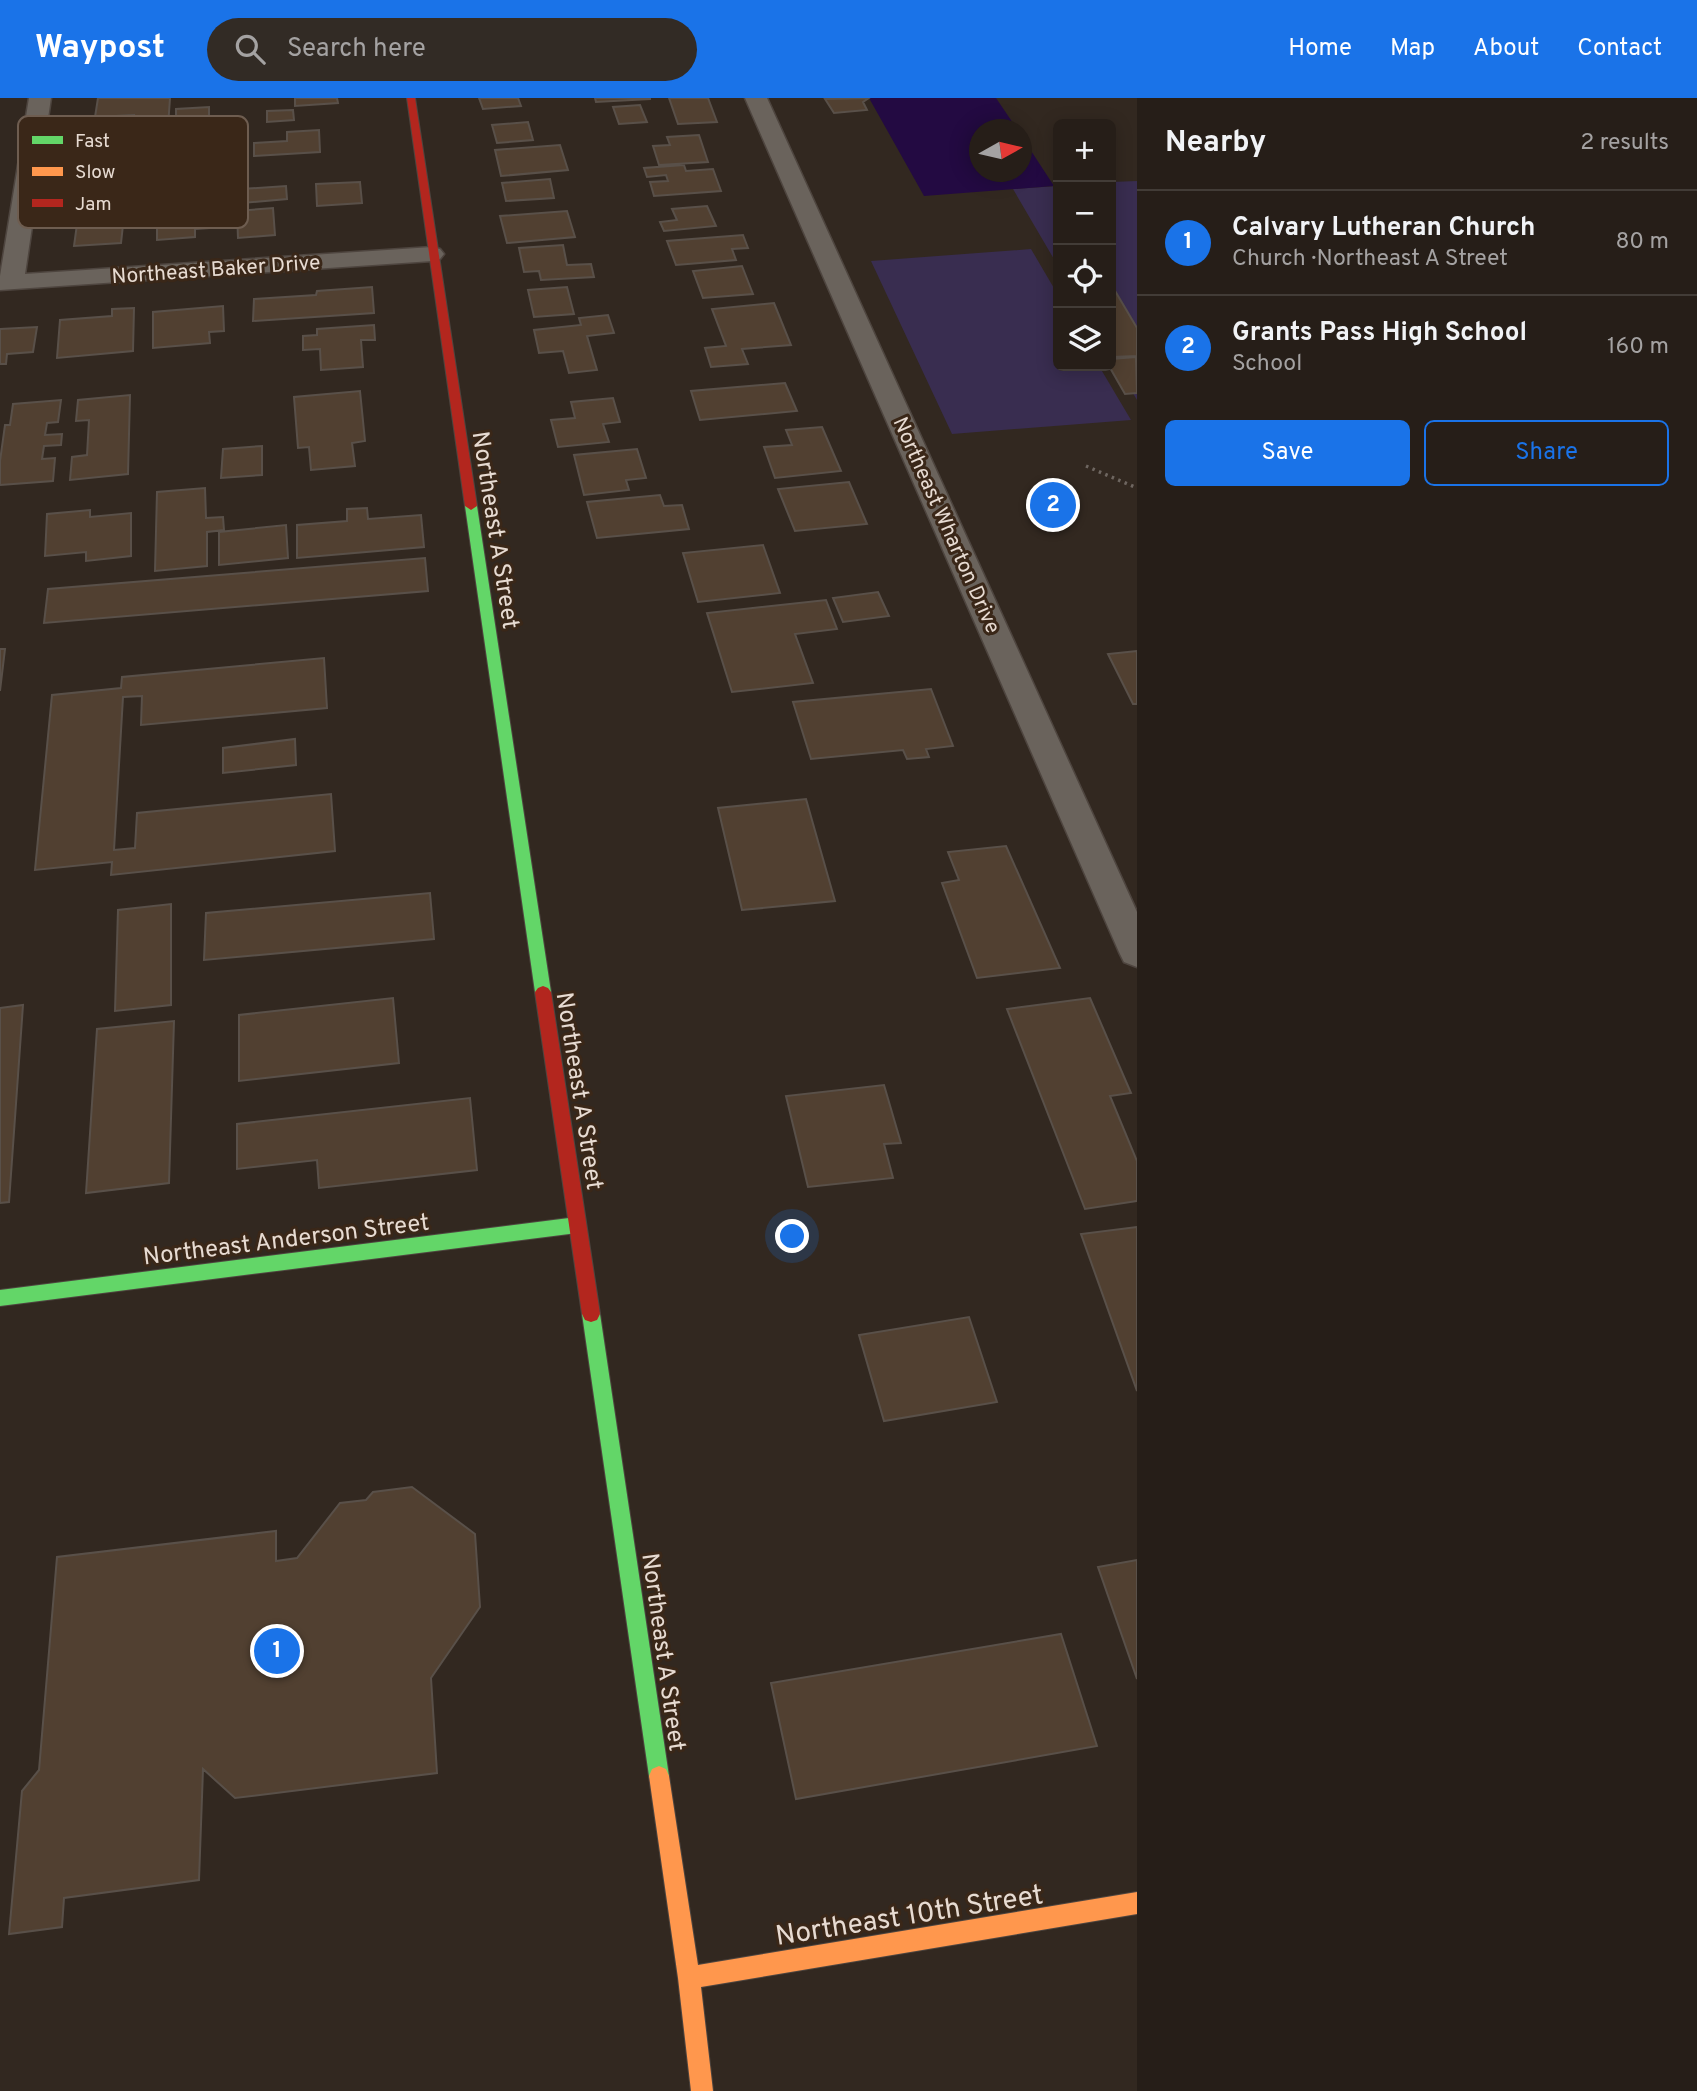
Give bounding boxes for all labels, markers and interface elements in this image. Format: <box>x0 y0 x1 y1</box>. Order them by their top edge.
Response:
search box <box>207 18 697 81</box>
text: Waypost <box>35 28 165 70</box>
icon: search <box>231 30 269 68</box>
text: Search here <box>287 33 426 66</box>
text: Home <box>1288 34 1352 64</box>
text: Map <box>1390 34 1435 64</box>
text: About <box>1473 34 1539 64</box>
text: Contact <box>1577 34 1662 64</box>
legend <box>18 116 248 228</box>
north arrow <box>969 119 1032 182</box>
map controls <box>1053 119 1116 371</box>
button: + <box>1053 119 1116 182</box>
text: Nearby <box>1165 125 1266 162</box>
text: 2 results <box>1580 129 1669 158</box>
text: Fast <box>75 130 110 154</box>
text: Slow <box>75 161 115 185</box>
button: − <box>1053 182 1116 245</box>
text: Jam <box>75 193 112 217</box>
text: Calvary Lutheran Church <box>1232 212 1536 245</box>
text: 1 <box>1183 228 1193 257</box>
text: 80 m <box>1616 228 1669 257</box>
button: locate <box>1053 245 1116 308</box>
text: Church · Northeast A Street <box>1232 245 1508 274</box>
street label: Northeast Baker Drive <box>111 250 321 291</box>
button: layers <box>1053 308 1116 371</box>
text: Grants Pass High School <box>1232 317 1527 350</box>
text: 2 <box>1181 333 1195 362</box>
text: 160 m <box>1607 333 1669 362</box>
text: School <box>1232 350 1302 379</box>
street label: Northeast Wharton Drive <box>886 413 1006 638</box>
button: Save <box>1165 420 1410 486</box>
button: Share <box>1424 420 1669 486</box>
street label: Northeast A Street <box>464 429 524 631</box>
pin: 2 <box>1030 479 1076 531</box>
street label: Northeast A Street <box>548 990 608 1192</box>
street label: Northeast Anderson Street <box>141 1209 431 1273</box>
your location <box>775 1219 809 1253</box>
street label: Northeast A Street <box>633 1551 691 1753</box>
pin: 1 <box>254 1625 300 1677</box>
street label: Northeast 10th Street <box>773 1878 1046 1956</box>

